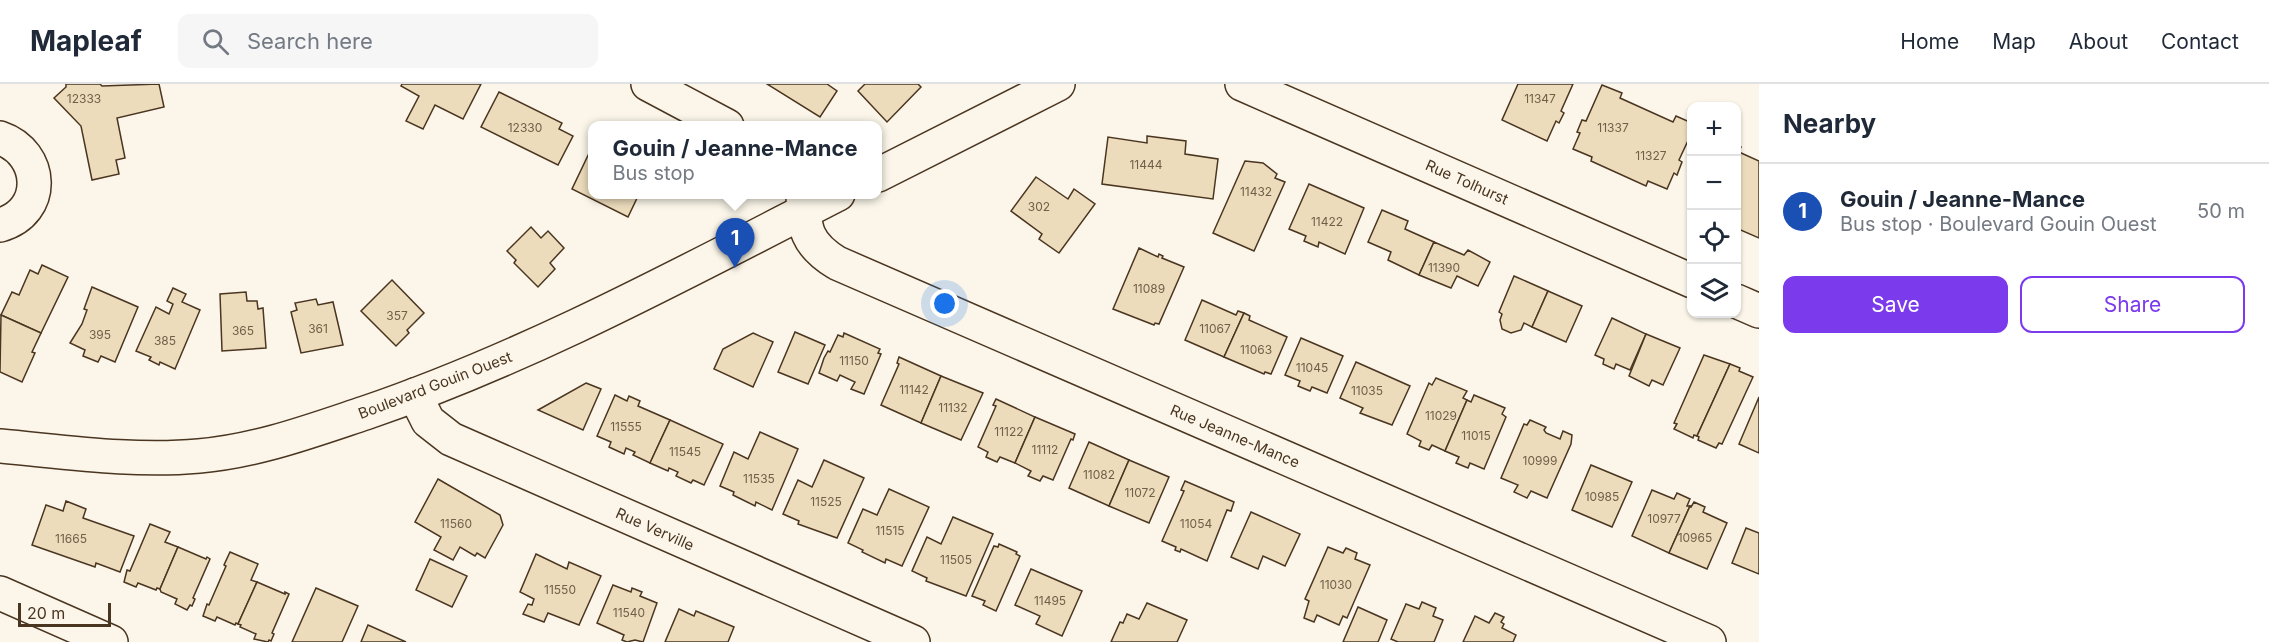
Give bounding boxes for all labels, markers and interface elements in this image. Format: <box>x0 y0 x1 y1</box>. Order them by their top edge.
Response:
search box <box>178 14 598 68</box>
text: Mapleaf <box>30 24 142 58</box>
icon: search <box>199 25 232 58</box>
text: Search here <box>247 28 373 54</box>
text: Home <box>1900 29 1959 54</box>
text: Map <box>1992 29 2036 54</box>
text: About <box>2069 29 2128 54</box>
text: Contact <box>2161 29 2239 54</box>
house number: 12333 <box>67 91 101 106</box>
house number: 11347 <box>1524 91 1556 106</box>
map controls <box>1687 102 1741 318</box>
button: + <box>1687 102 1741 156</box>
text: Nearby <box>1783 108 1876 139</box>
house number: 12330 <box>508 120 542 135</box>
house number: 11337 <box>1597 120 1629 135</box>
popup <box>588 121 882 199</box>
text: Gouin / Jeanne-Mance <box>612 135 858 161</box>
house number: 11327 <box>1635 148 1667 163</box>
street label: Rue Tolhurst <box>1423 155 1512 209</box>
button: − <box>1687 156 1741 210</box>
house number: 11444 <box>1129 157 1163 172</box>
text: Bus stop <box>612 161 695 185</box>
house number: 11432 <box>1240 184 1272 199</box>
text: Gouin / Jeanne-Mance <box>1840 186 2085 212</box>
house number: 302 <box>1028 199 1050 214</box>
text: 1 <box>1798 199 1807 223</box>
text: 50 m <box>2197 199 2245 223</box>
button: locate <box>1687 210 1741 264</box>
text: Bus stop · Boulevard Gouin Ouest <box>1840 212 2157 236</box>
house number: 11422 <box>1311 214 1343 229</box>
pin: 1 <box>716 218 754 268</box>
house number: 11390 <box>1428 260 1460 275</box>
button: layers <box>1687 264 1741 318</box>
button: Save <box>1783 276 2008 333</box>
button: Share <box>2020 276 2245 333</box>
house number: 11089 <box>1133 281 1165 296</box>
your location <box>930 289 959 318</box>
house number: 357 <box>386 308 408 323</box>
house number: 361 <box>308 321 328 336</box>
house number: 11067 <box>1199 321 1231 336</box>
house number: 365 <box>232 323 254 338</box>
house number: 395 <box>89 327 111 342</box>
house number: 385 <box>154 333 176 348</box>
house number: 11063 <box>1240 342 1272 357</box>
street label: Boulevard Gouin Ouest <box>355 347 515 423</box>
house number: 11150 <box>839 353 869 368</box>
house number: 11045 <box>1296 360 1328 375</box>
house number: 11142 <box>899 382 929 397</box>
house number: 11035 <box>1351 383 1383 398</box>
house number: 11132 <box>938 400 968 415</box>
street label: Rue Jeanne-Mance <box>1167 400 1303 472</box>
house number: 11029 <box>1425 408 1457 423</box>
house number: 11555 <box>610 419 642 434</box>
house number: 11122 <box>994 424 1024 439</box>
house number: 11015 <box>1461 428 1491 443</box>
house number: 11112 <box>1032 442 1058 457</box>
house number: 11545 <box>669 444 701 459</box>
house number: 10999 <box>1523 453 1557 468</box>
house number: 11082 <box>1083 467 1115 482</box>
house number: 11535 <box>743 471 775 486</box>
house number: 11072 <box>1124 485 1156 500</box>
house number: 10985 <box>1585 489 1619 504</box>
house number: 11525 <box>810 494 842 509</box>
street label: Rue Verville <box>613 503 697 555</box>
house number: 10977 <box>1647 511 1681 526</box>
house number: 11560 <box>440 516 472 531</box>
house number: 11054 <box>1180 516 1212 531</box>
house number: 11515 <box>875 523 905 538</box>
house number: 10965 <box>1678 530 1712 545</box>
house number: 11665 <box>55 531 87 546</box>
house number: 11505 <box>940 552 972 567</box>
house number: 11030 <box>1320 577 1352 592</box>
house number: 11550 <box>544 582 576 597</box>
house number: 11495 <box>1034 593 1066 608</box>
scale bar <box>18 600 111 628</box>
text: 20 m <box>27 603 65 623</box>
house number: 11540 <box>613 605 645 620</box>

